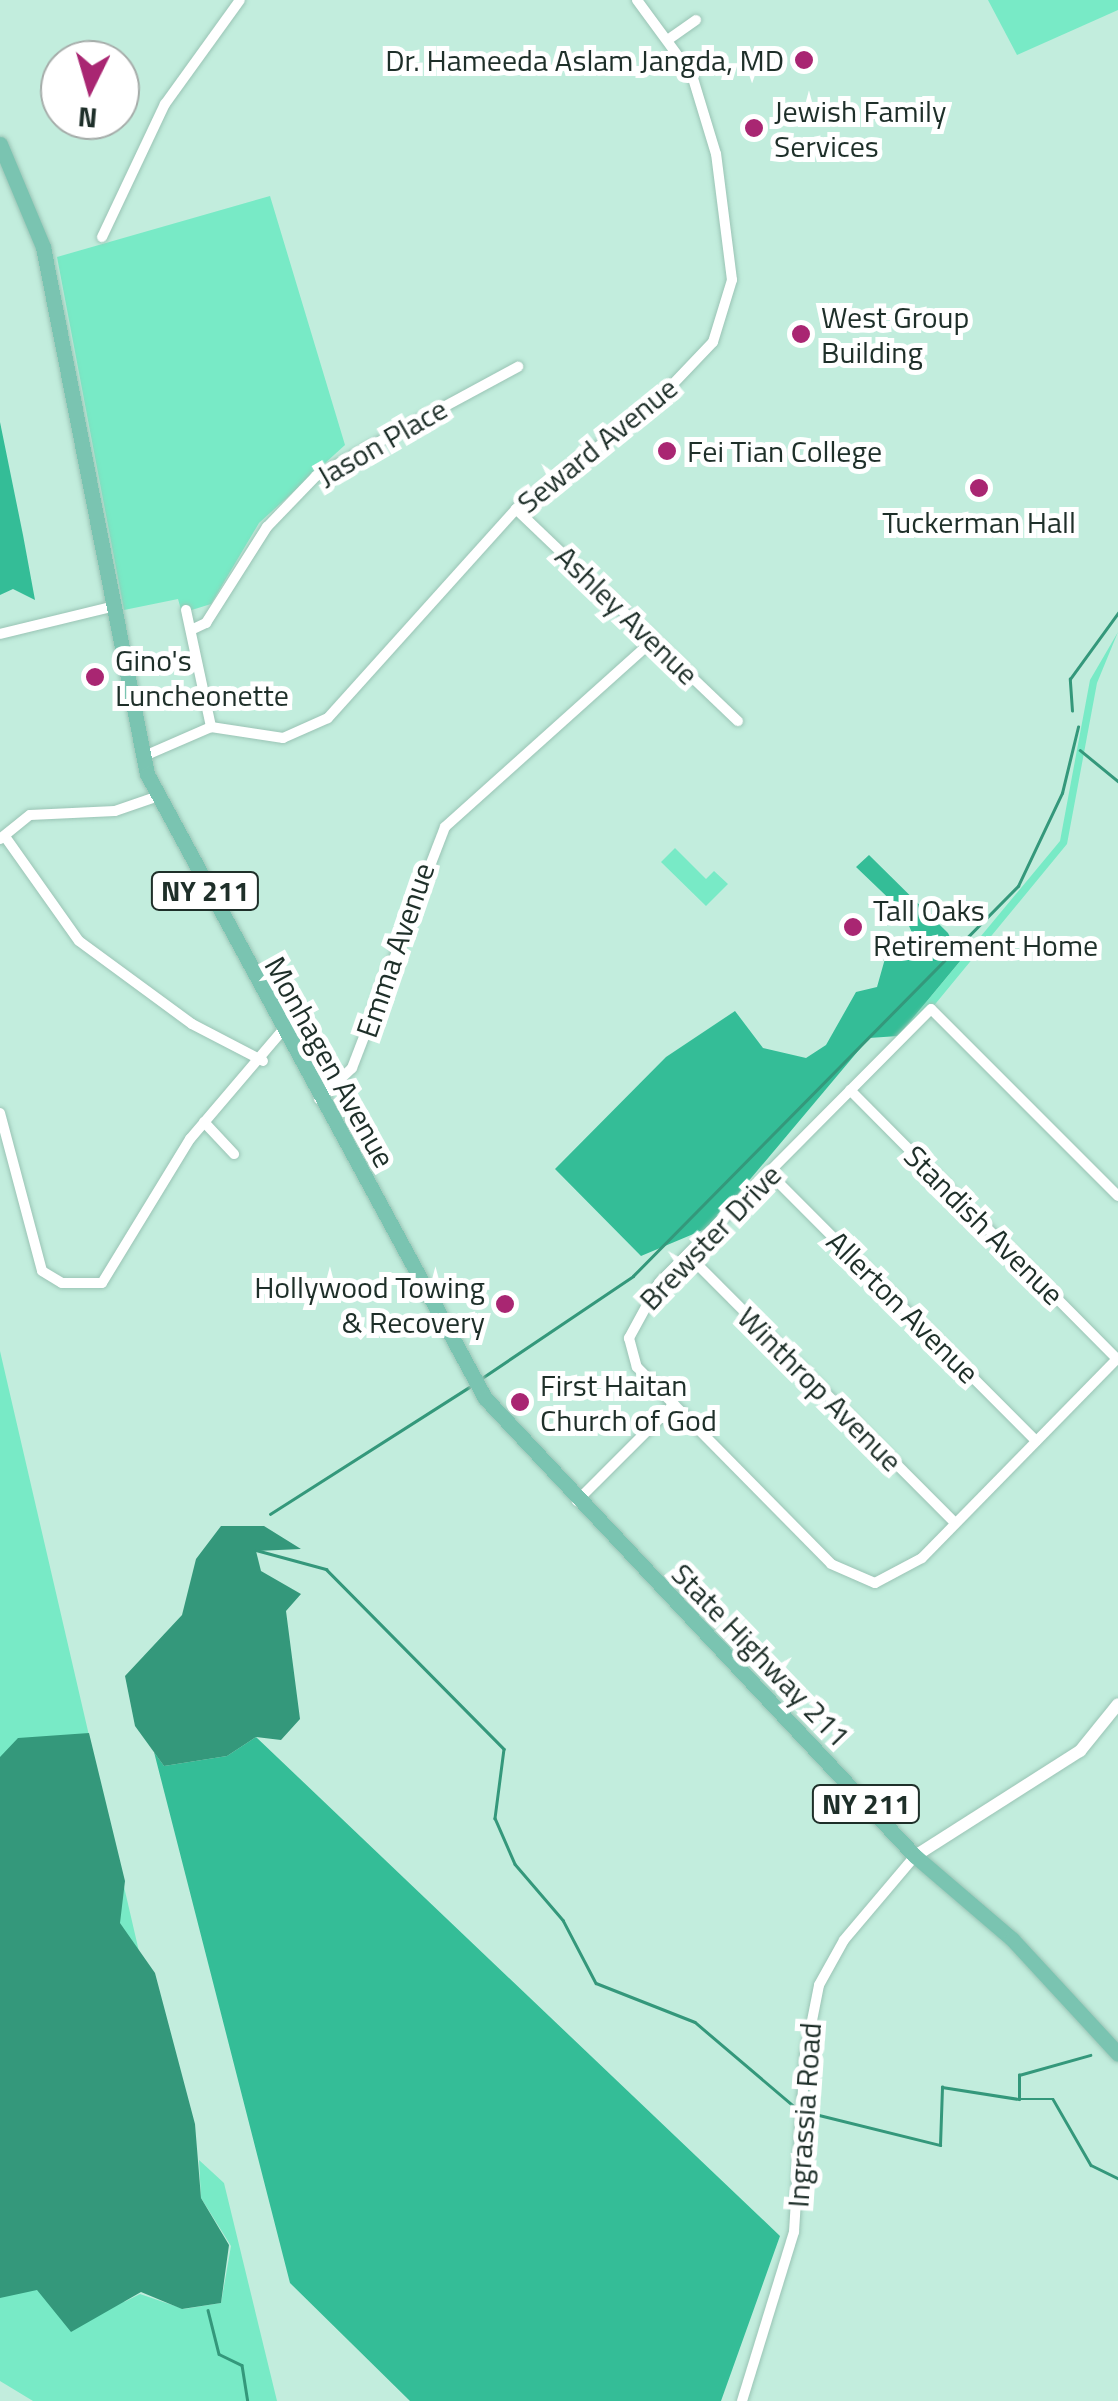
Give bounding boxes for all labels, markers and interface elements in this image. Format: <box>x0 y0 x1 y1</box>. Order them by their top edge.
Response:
north arrow <box>40 40 140 140</box>
place label: Dr. Hameeda Aslam Jangda, MD <box>385 42 784 78</box>
marker: Dr. Hameeda Aslam Jangda, MD <box>793 49 815 71</box>
place label: Jewish Family Services <box>774 93 946 164</box>
text: N <box>76 96 99 141</box>
marker: Jewish Family Services <box>743 117 765 139</box>
place label: West Group Building <box>821 299 969 370</box>
marker: West Group Building <box>790 323 812 345</box>
street label: Seward Avenue <box>510 370 684 520</box>
street label: Jason Place <box>311 390 453 494</box>
place label: Fei Tian College <box>687 433 882 469</box>
marker: Fei Tian College <box>656 440 678 462</box>
marker: Tuckerman Hall <box>968 477 990 499</box>
place label: Tuckerman Hall <box>882 504 1076 540</box>
street label: Ashley Avenue <box>548 538 706 692</box>
place label: Gino's Luncheonette <box>115 642 289 712</box>
marker: Gino's Luncheonette <box>84 666 106 688</box>
street label: Emma Avenue <box>348 858 442 1042</box>
road number: NY 211 <box>150 868 260 914</box>
place label: Tall Oaks Retirement Home <box>873 892 1098 962</box>
marker: Tall Oaks Retirement Home <box>842 916 864 938</box>
street label: Monhagen Avenue <box>257 950 403 1174</box>
street label: Standish Avenue <box>897 1138 1071 1312</box>
street label: Brewster Drive <box>632 1157 788 1317</box>
street label: Allerton Avenue <box>819 1223 987 1391</box>
place label: Hollywood Towing & Recovery <box>254 1269 485 1340</box>
marker: Hollywood Towing & Recovery <box>494 1293 516 1315</box>
street label: Winthrop Avenue <box>730 1299 910 1479</box>
place label: First Haitan Church of God <box>540 1367 717 1438</box>
marker: First Haitan Church of God <box>509 1391 531 1413</box>
street label: State Highway 211 <box>664 1556 858 1754</box>
road number: NY 211 <box>811 1781 921 1827</box>
street label: Ingrassia Road <box>780 2021 828 2209</box>

